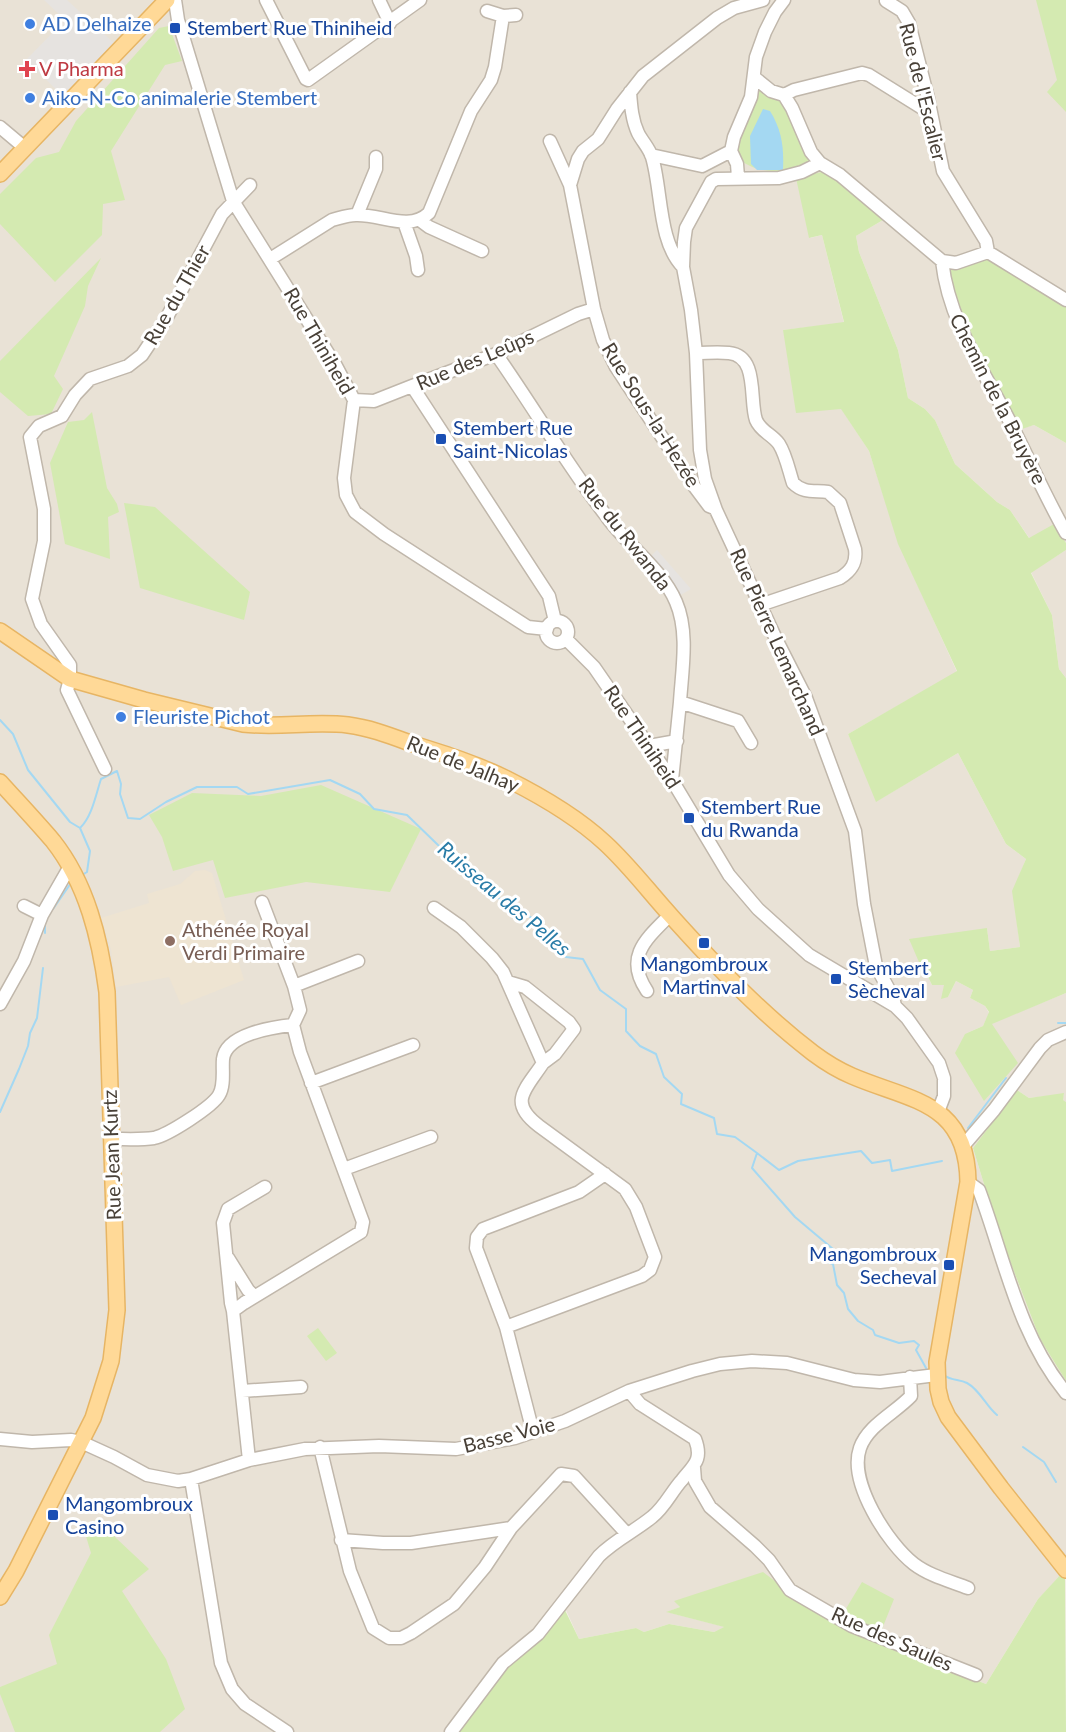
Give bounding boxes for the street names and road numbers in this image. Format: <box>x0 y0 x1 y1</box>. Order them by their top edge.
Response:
street label: Rue de l'Escalier <box>895 20 953 164</box>
street label: Rue du Thier <box>138 240 215 349</box>
street label: Rue Thiniheid <box>280 283 360 398</box>
street label: Chemin de la Bruyère <box>945 309 1052 488</box>
street label: Rue des Leûps <box>412 323 537 395</box>
street label: Rue Sous-la-Hezée <box>598 338 706 491</box>
street label: Rue du Rwanda <box>574 472 677 595</box>
street label: Rue Pierre Lemarchand <box>726 544 830 739</box>
street label: Rue Thiniheid <box>599 680 686 793</box>
street label: Rue de Jalhay <box>404 730 524 797</box>
street label: Rue Jean Kurtz <box>97 1089 125 1221</box>
street label: Basse Voie <box>460 1411 557 1457</box>
street label: Rue des Saules <box>828 1601 957 1676</box>

